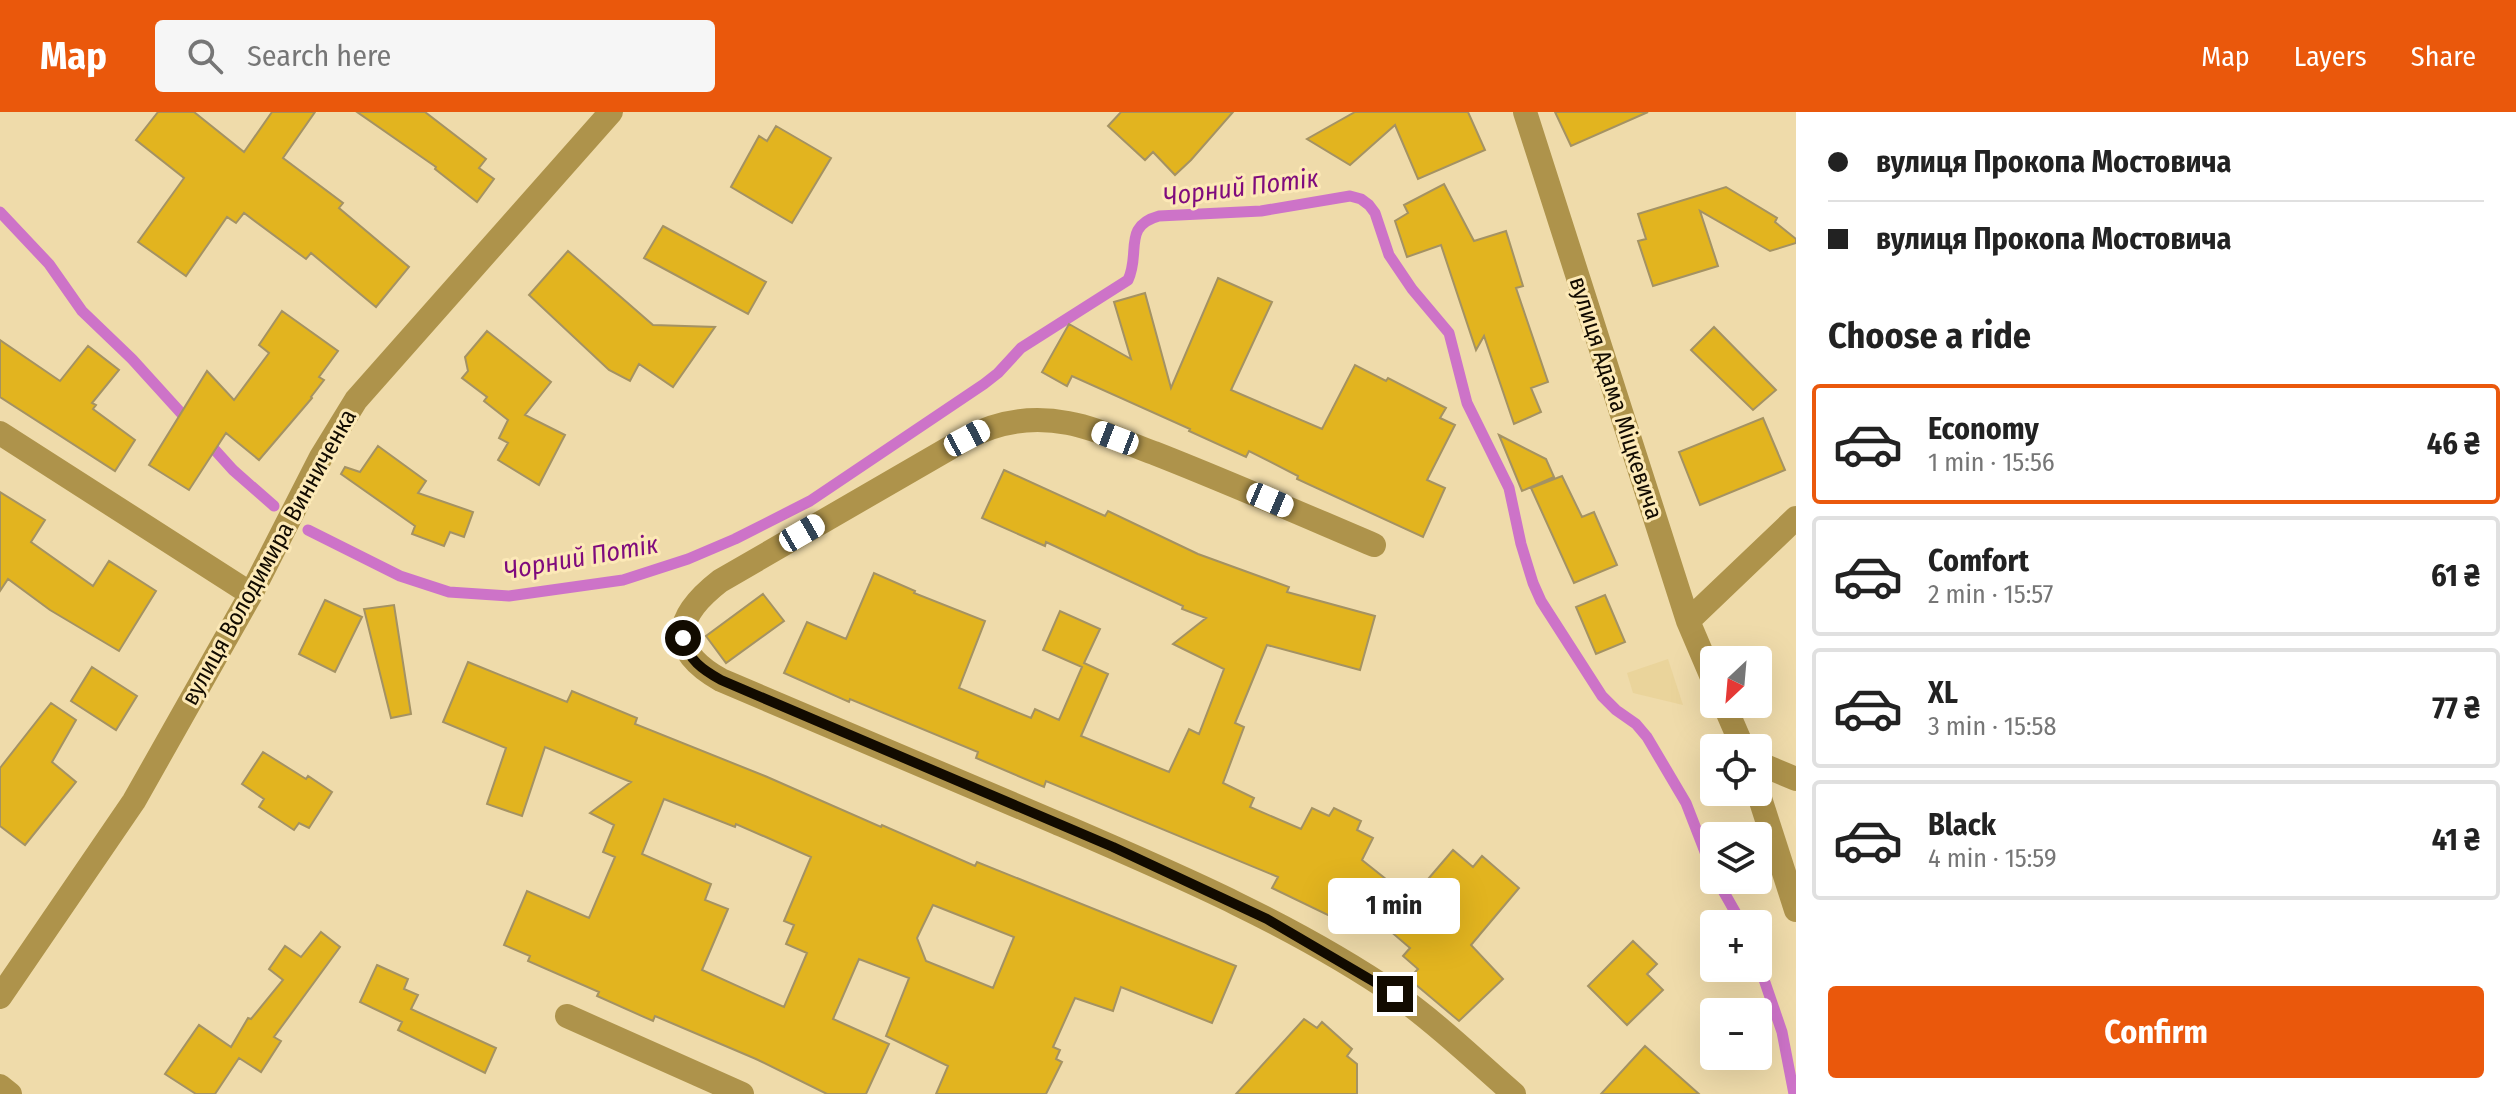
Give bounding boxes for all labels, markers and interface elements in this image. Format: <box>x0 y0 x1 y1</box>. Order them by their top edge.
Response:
search box <box>155 20 715 92</box>
text: Map <box>40 33 107 79</box>
icon: search <box>183 34 227 78</box>
text: Search here <box>247 38 391 74</box>
text: Map <box>2201 40 2250 73</box>
text: Layers <box>2294 40 2367 73</box>
text: Share <box>2411 40 2476 73</box>
text: вулиця Прокопа Мостовича <box>1876 144 2232 180</box>
water label: Чорний Потік <box>1161 163 1321 212</box>
text: вулиця Прокопа Мостовича <box>1876 221 2232 257</box>
street label: вулиця Адама Міцкевича <box>1564 273 1668 523</box>
text: Choose a ride <box>1828 314 2031 358</box>
street label: вулиця Володимира Винниченка <box>176 404 362 710</box>
icon: car <box>1832 408 1904 480</box>
text: Economy <box>1928 411 2039 447</box>
car <box>940 416 994 460</box>
car <box>1088 418 1142 458</box>
text: 46 ₴ <box>2427 426 2480 462</box>
text: 1 min · 15:56 <box>1928 447 2055 478</box>
car <box>1243 480 1297 520</box>
car <box>775 511 829 555</box>
water label: Чорний Потік <box>501 529 661 586</box>
icon: car <box>1832 540 1904 612</box>
text: Comfort <box>1928 543 2029 579</box>
text: 61 ₴ <box>2431 558 2480 594</box>
text: 2 min · 15:57 <box>1928 579 2053 610</box>
route start <box>665 620 701 656</box>
north arrow <box>1700 646 1772 718</box>
map controls <box>1700 646 1772 1070</box>
icon: car <box>1832 672 1904 744</box>
text: XL <box>1928 675 1958 711</box>
text: 77 ₴ <box>2432 690 2480 726</box>
text: 3 min · 15:58 <box>1928 711 2056 742</box>
button: locate <box>1700 734 1772 806</box>
icon: car <box>1832 804 1904 876</box>
text: Black <box>1928 807 1996 843</box>
button: layers <box>1700 822 1772 894</box>
text: 41 ₴ <box>2432 822 2480 858</box>
text: 4 min · 15:59 <box>1928 843 2057 874</box>
callout: 1 min <box>1329 878 1461 934</box>
text: 1 min <box>1366 890 1422 921</box>
button: + <box>1700 910 1772 982</box>
route end <box>1377 976 1413 1012</box>
button: Confirm <box>1828 986 2484 1078</box>
button: − <box>1700 998 1772 1070</box>

